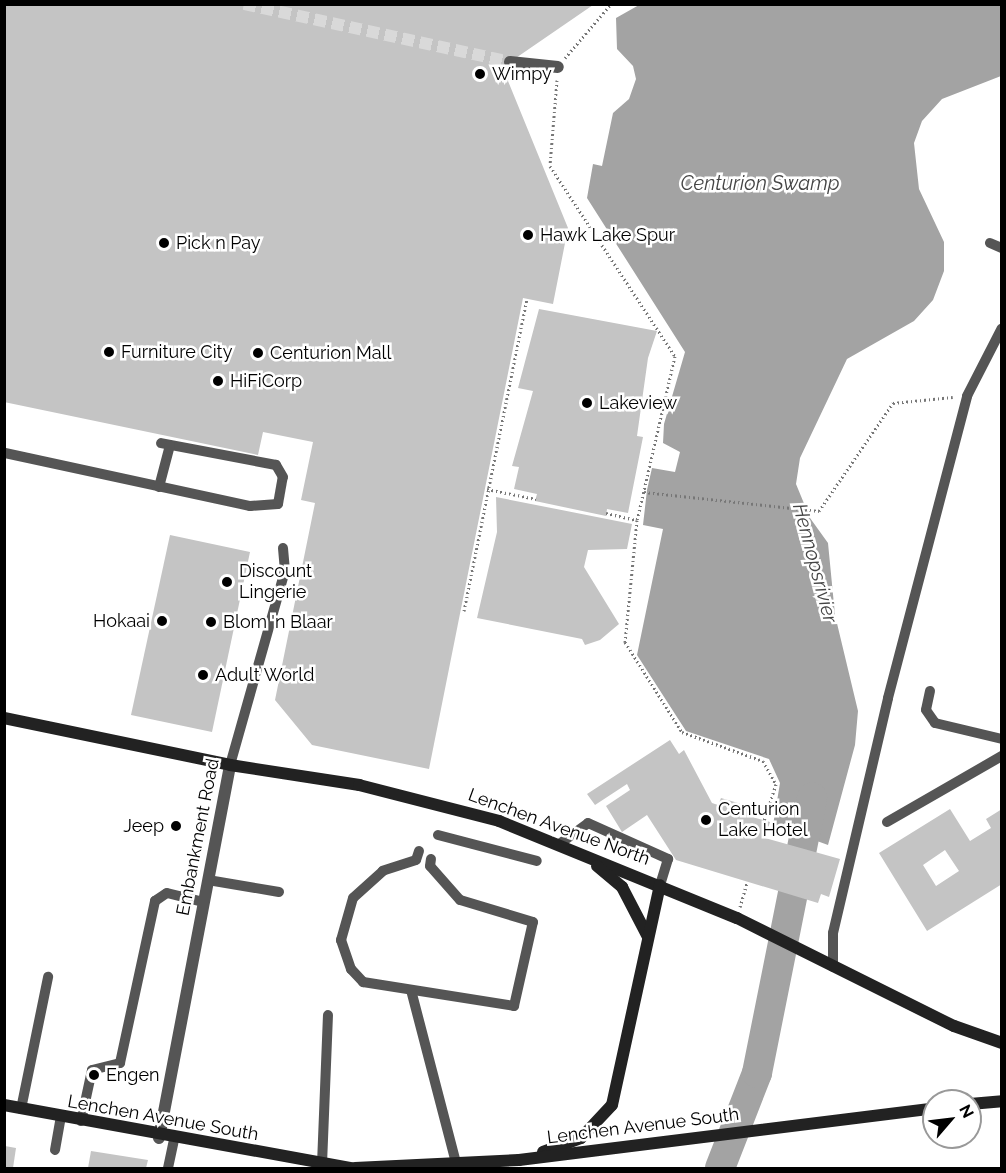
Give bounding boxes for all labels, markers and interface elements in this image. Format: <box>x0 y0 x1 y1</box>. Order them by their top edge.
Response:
place label: Wimpy <box>492 63 552 85</box>
marker: Wimpy <box>473 67 487 81</box>
water label: Centurion Swamp <box>680 171 840 195</box>
place label: Hawk Lake Spur <box>540 224 675 246</box>
marker: Hawk Lake Spur <box>521 228 535 242</box>
place label: Pick n Pay <box>176 232 261 254</box>
marker: Pick n Pay <box>157 236 171 250</box>
place label: Furniture City <box>121 341 232 363</box>
place label: Centurion Mall <box>270 342 391 364</box>
marker: Furniture City <box>102 345 116 359</box>
marker: Centurion Mall <box>251 346 265 360</box>
place label: HiFiCorp <box>230 370 302 392</box>
marker: HiFiCorp <box>211 374 225 388</box>
place label: Lakeview <box>599 392 677 414</box>
marker: Lakeview <box>580 396 594 410</box>
water label: Hennopsrivier <box>788 501 842 625</box>
place label: Discount Lingerie <box>239 561 312 604</box>
marker: Discount Lingerie <box>220 575 234 589</box>
place label: Hokaai <box>93 610 150 632</box>
place label: Blom 'n Blaar <box>223 611 333 633</box>
marker: Hokaai <box>155 614 169 628</box>
marker: Blom 'n Blaar <box>204 615 218 629</box>
place label: Adult World <box>215 664 315 686</box>
marker: Adult World <box>196 668 210 682</box>
street label: Embankment Road <box>172 757 224 917</box>
street label: Lenchen Avenue North <box>465 784 653 870</box>
place label: Centurion Lake Hotel <box>718 799 808 842</box>
marker: Centurion Lake Hotel <box>699 813 713 827</box>
place label: Jeep <box>123 815 164 837</box>
marker: Jeep <box>169 819 183 833</box>
place label: Engen <box>106 1064 160 1086</box>
marker: Engen <box>87 1068 101 1082</box>
north arrow <box>922 1089 982 1149</box>
street label: Lenchen Avenue South <box>66 1091 260 1145</box>
text: N <box>955 1101 978 1121</box>
street label: Lenchen Avenue South <box>545 1103 741 1149</box>

